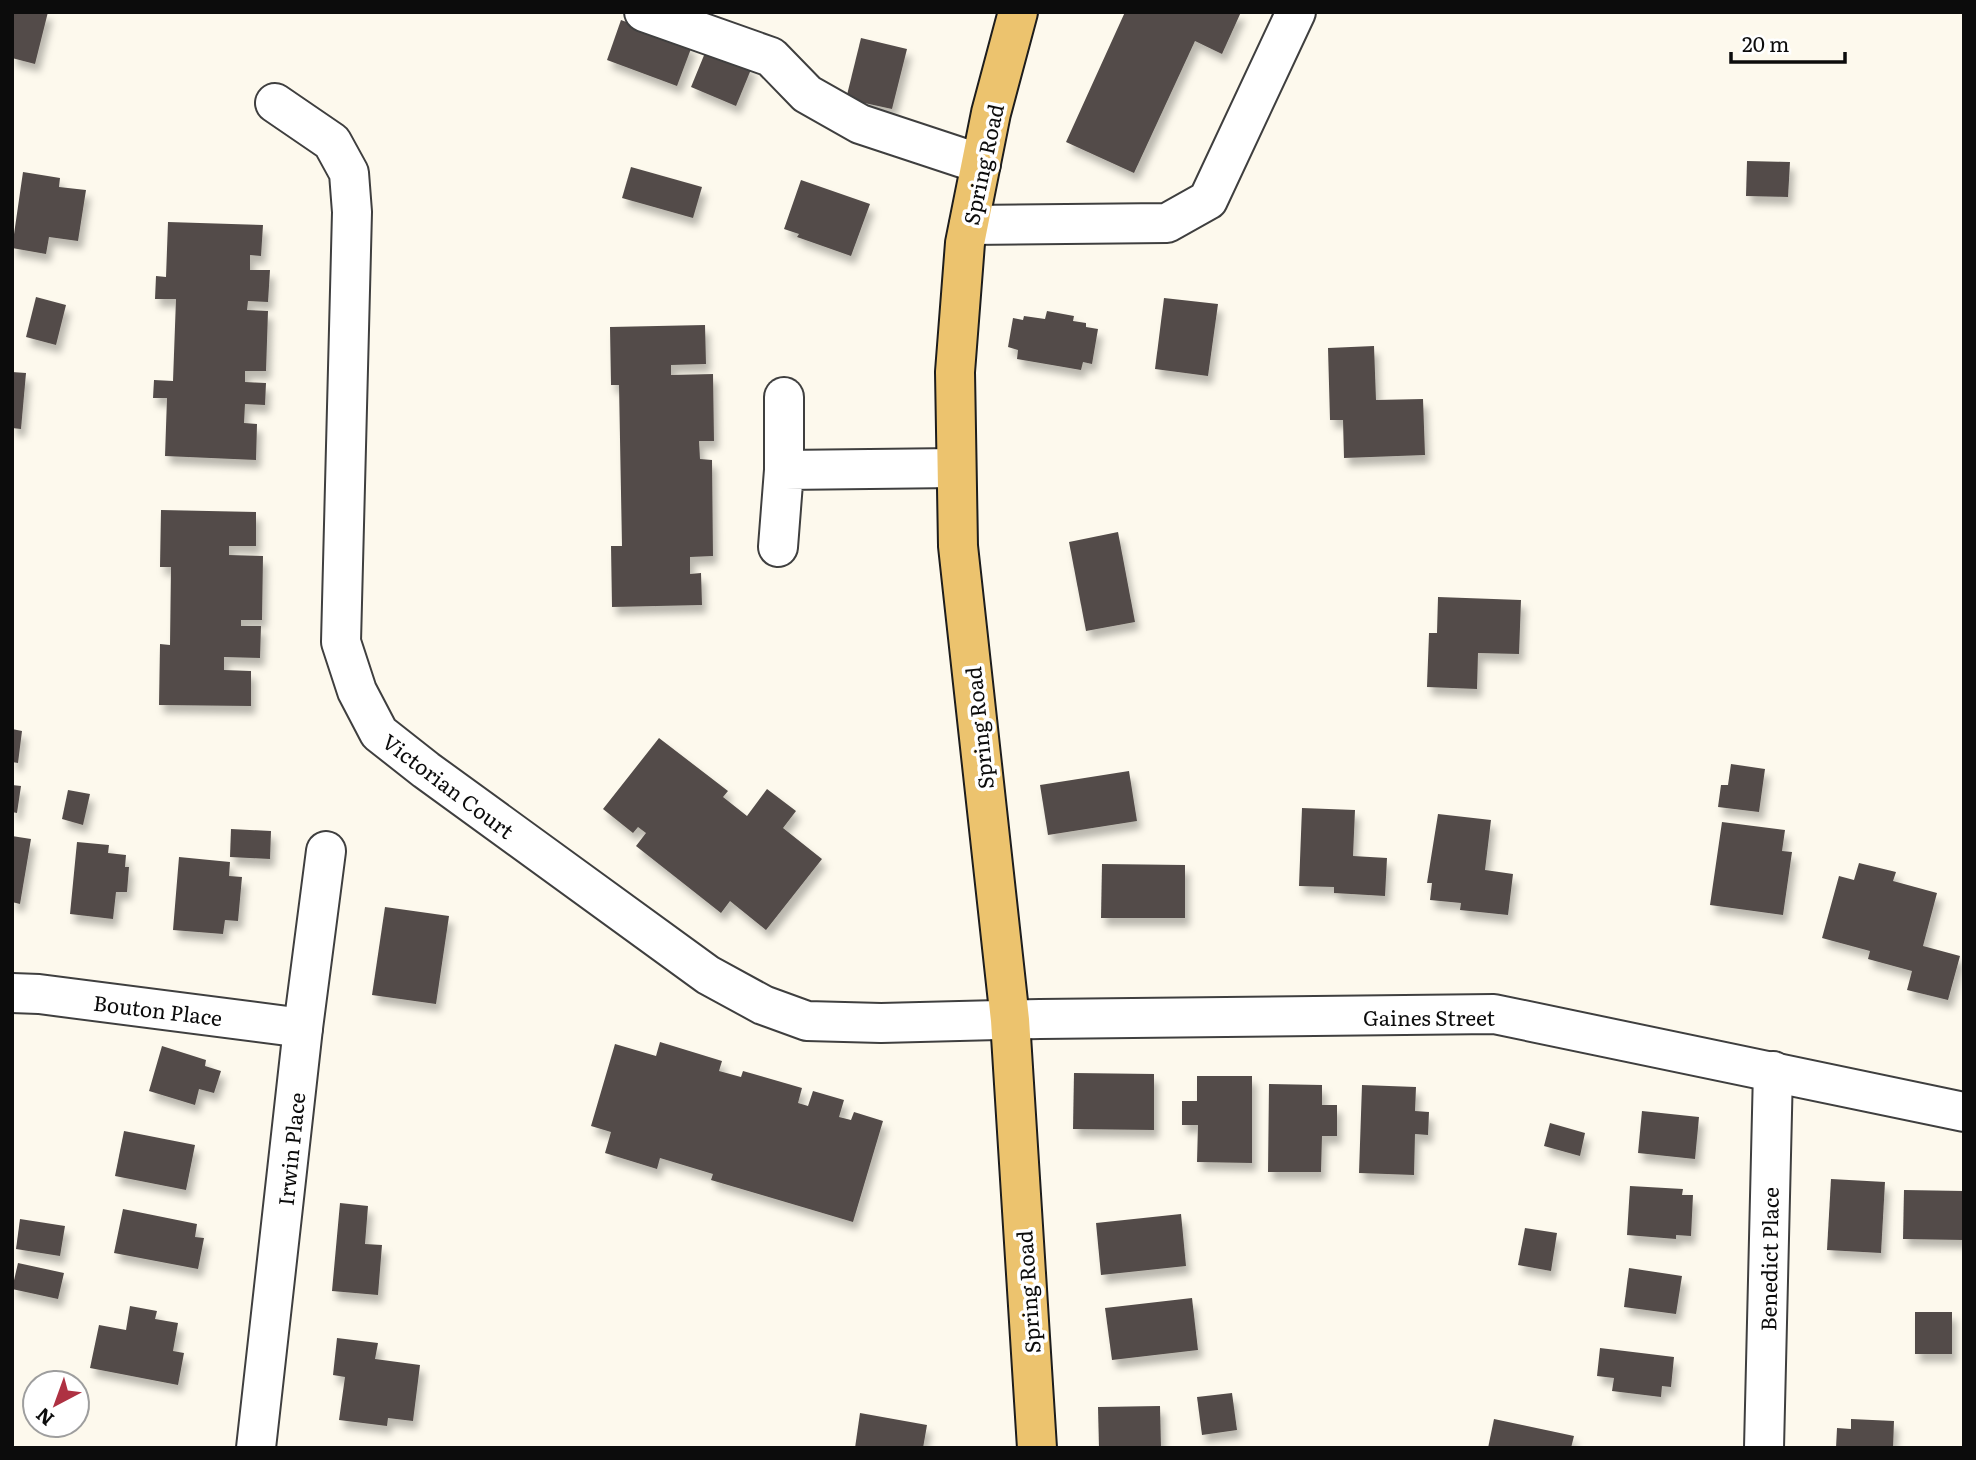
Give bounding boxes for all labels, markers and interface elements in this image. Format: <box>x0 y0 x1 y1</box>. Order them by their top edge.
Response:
scale bar <box>1731 21 1845 65</box>
text: 20 m <box>1742 27 1789 58</box>
street label: Spring Road <box>954 100 1010 227</box>
street label: Spring Road <box>956 665 1000 791</box>
street label: Victorian Court <box>377 725 522 845</box>
street label: Bouton Place <box>92 986 224 1032</box>
street label: Gaines Street <box>1363 1001 1496 1032</box>
street label: Irwin Place <box>269 1091 311 1207</box>
street label: Benedict Place <box>1751 1186 1785 1331</box>
street label: Spring Road <box>1007 1229 1047 1354</box>
north arrow <box>21 1369 91 1439</box>
text: N <box>29 1402 59 1433</box>

